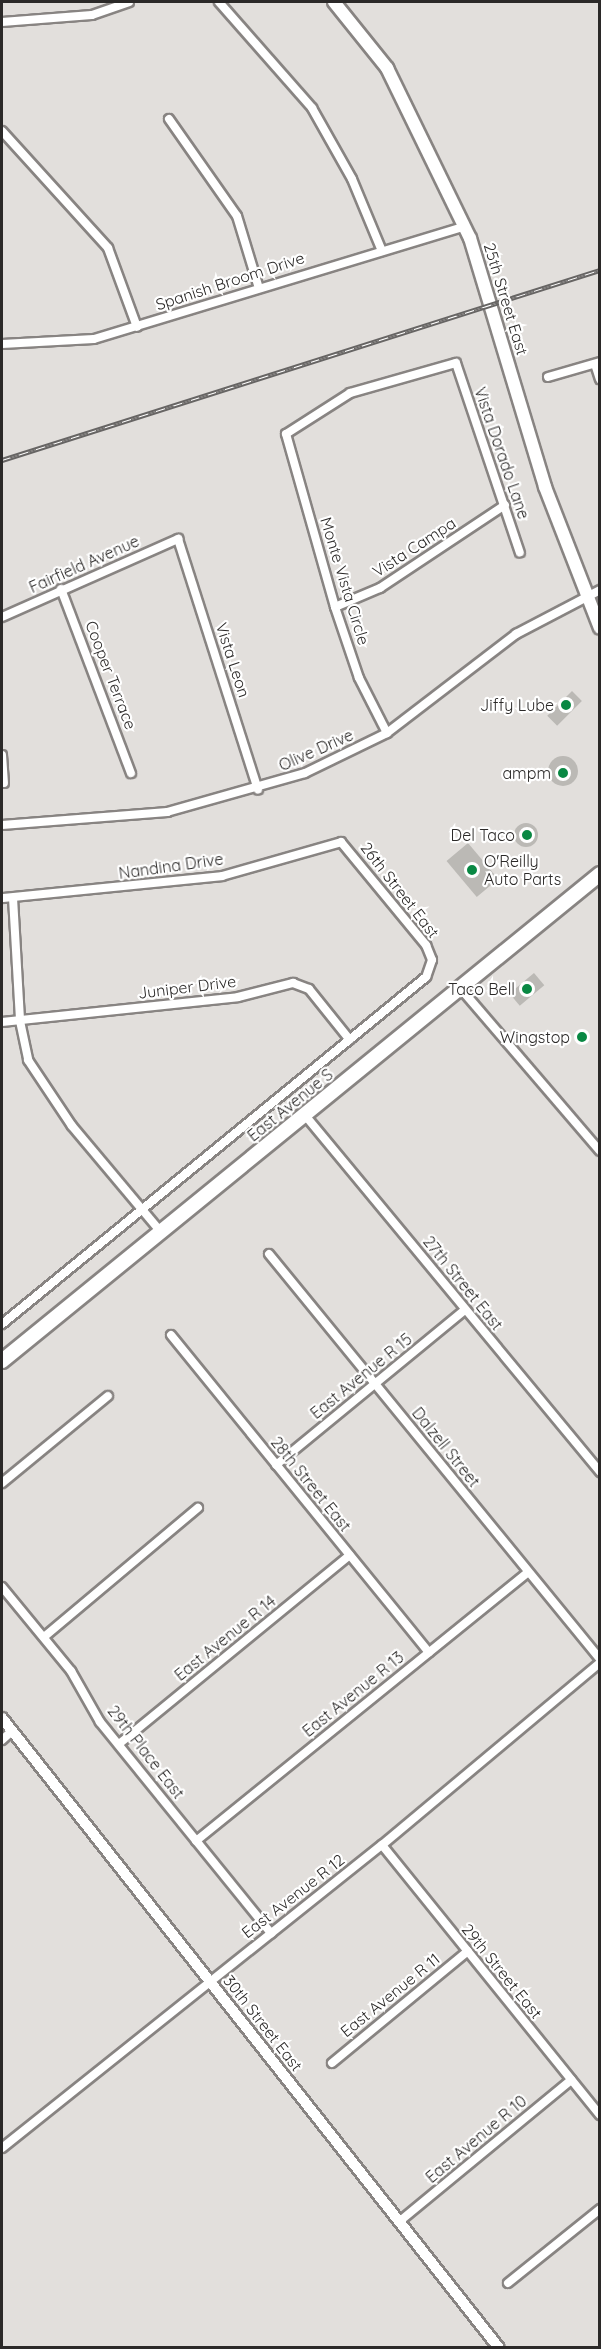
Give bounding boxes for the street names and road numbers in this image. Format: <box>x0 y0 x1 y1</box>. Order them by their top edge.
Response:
street label: 25th Street East <box>480 241 532 357</box>
street label: Spanish Broom Drive <box>153 248 307 314</box>
street label: Vista Dorado Lane <box>470 385 534 521</box>
street label: Vista Campa <box>369 513 459 581</box>
street label: Monte Vista Circle <box>316 515 374 647</box>
street label: Fairfield Avenue <box>26 531 142 597</box>
street label: Cooper Terrace <box>81 618 141 732</box>
street label: Vista Leon <box>212 620 254 700</box>
street label: Olive Drive <box>276 725 356 775</box>
street label: 26th Street East <box>357 838 443 942</box>
street label: Nandina Drive <box>117 849 225 883</box>
street label: Juniper Drive <box>137 971 237 1003</box>
street label: East Avenue S <box>243 1065 337 1145</box>
street label: 27th Street East <box>419 1232 507 1334</box>
street label: East Avenue R 15 <box>306 1329 416 1423</box>
street label: Dalzell Street <box>408 1403 484 1491</box>
street label: 28th Street East <box>267 1433 355 1535</box>
street label: East Avenue R 14 <box>171 1591 279 1685</box>
street label: East Avenue R 13 <box>299 1647 407 1741</box>
street label: 29th Place East <box>104 1702 188 1802</box>
street label: East Avenue R 12 <box>238 1850 348 1942</box>
street label: 29th Street East <box>458 1920 546 2022</box>
street label: East Avenue R 11 <box>337 1949 443 2041</box>
street label: 30th Street East <box>220 1971 306 2075</box>
street label: East Avenue R 10 <box>422 2091 530 2187</box>

